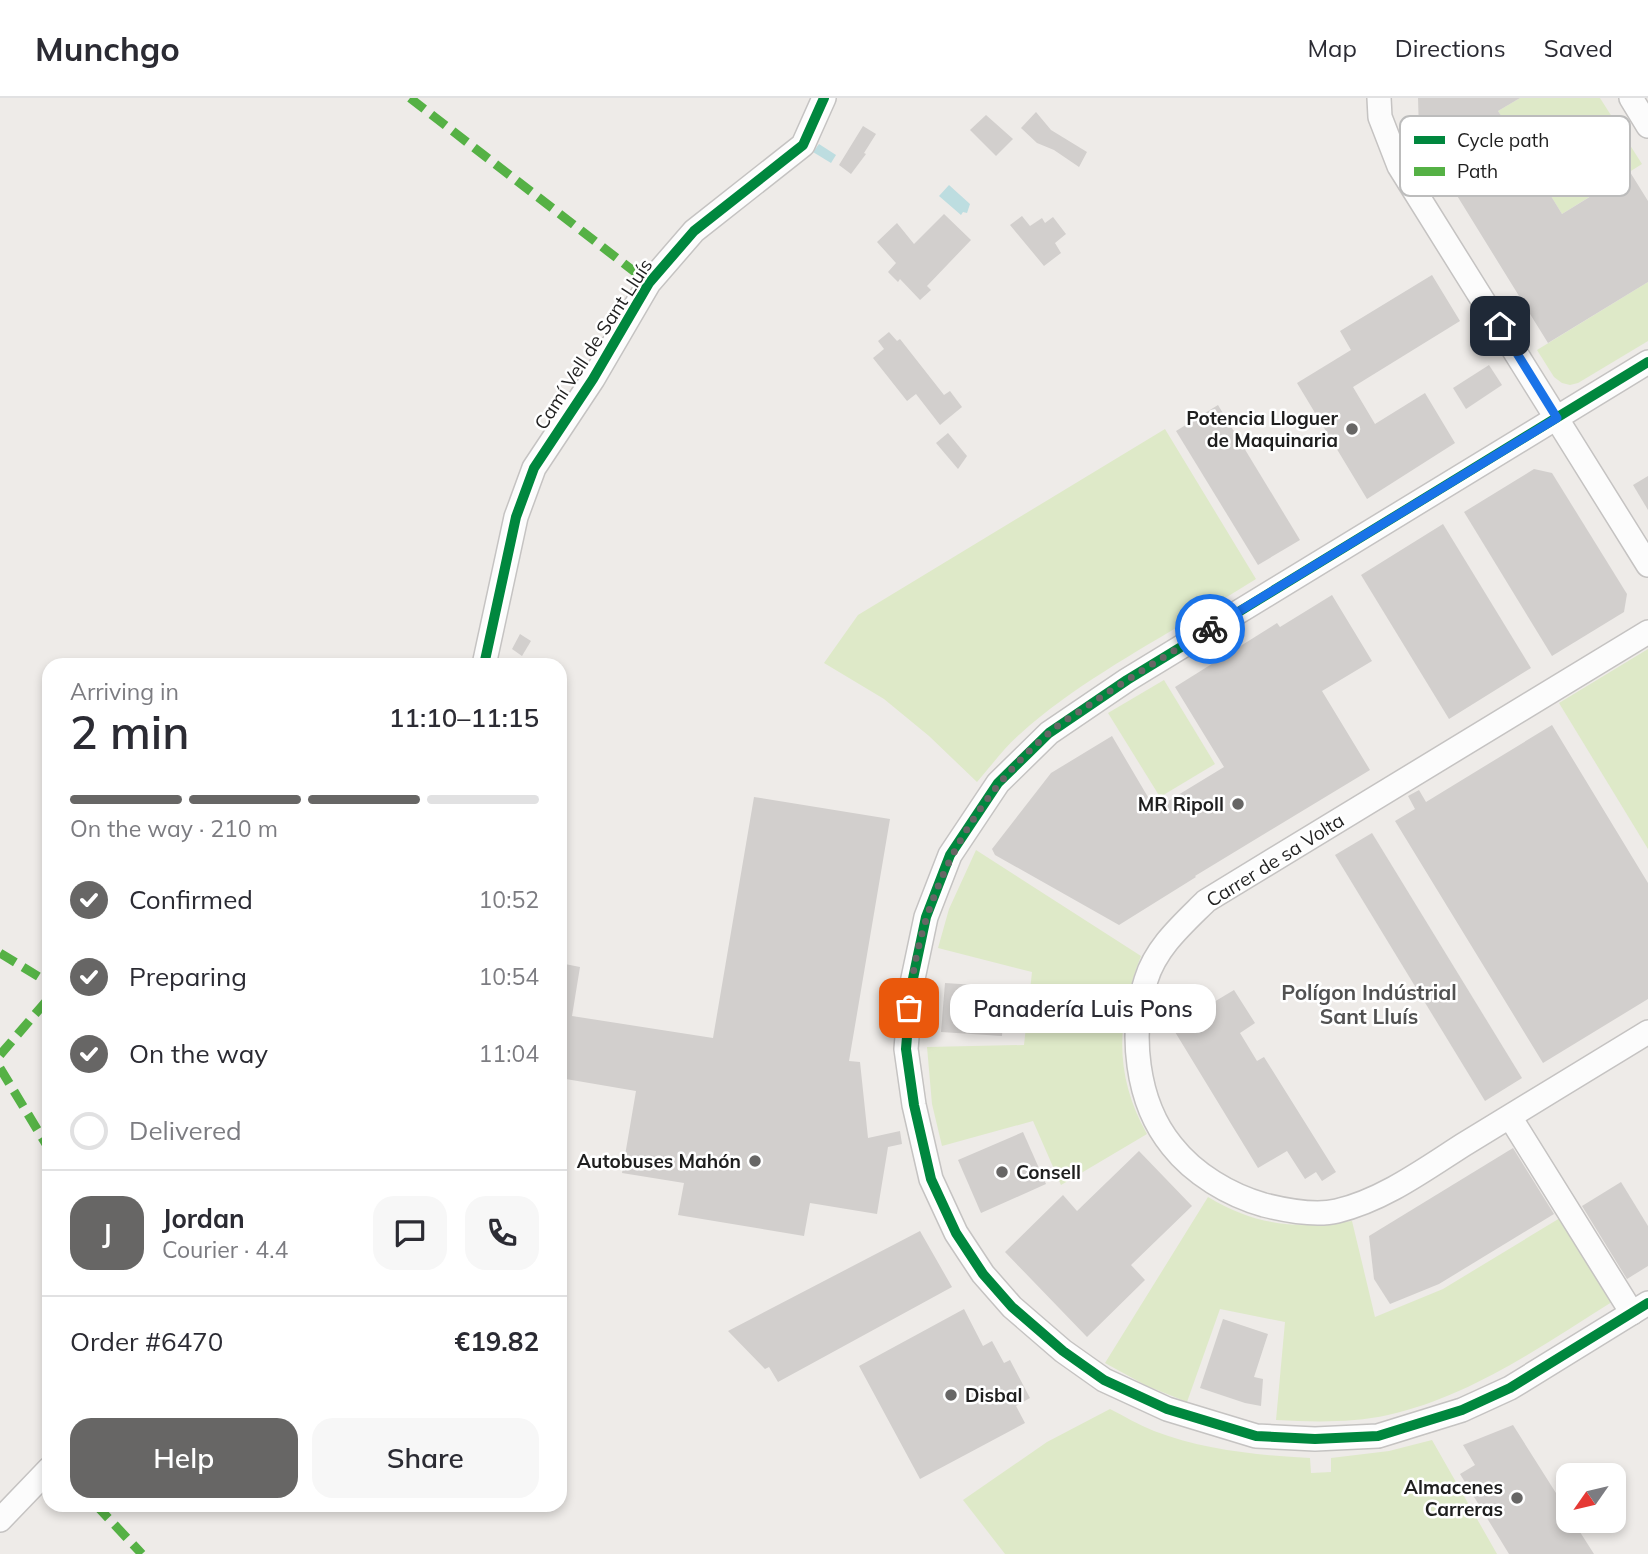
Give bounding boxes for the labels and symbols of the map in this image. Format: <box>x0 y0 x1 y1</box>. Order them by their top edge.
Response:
legend <box>1400 116 1630 196</box>
text: Cycle path <box>1457 128 1549 152</box>
text: Path <box>1457 159 1498 183</box>
street label: Camí Vell de Sant Lluís <box>529 254 657 434</box>
pin <box>1470 296 1530 356</box>
place label: Potencia Lloguer de Maquinaria <box>1186 406 1339 452</box>
marker: Potencia Lloguer de Maquinaria <box>1344 421 1360 437</box>
courier <box>1175 594 1245 664</box>
place label: MR Ripoll <box>1138 792 1224 816</box>
marker: MR Ripoll <box>1230 796 1246 812</box>
street label: Carrer de sa Volta <box>1202 808 1348 912</box>
pin <box>879 978 939 1038</box>
district label: Polígon Indústrial Sant Lluís <box>1281 979 1457 1029</box>
callout: Panadería Luis Pons <box>951 984 1217 1032</box>
place label: Autobuses Mahón <box>577 1149 741 1173</box>
marker: Autobuses Mahón <box>747 1153 763 1169</box>
place label: Consell <box>1016 1160 1081 1184</box>
marker: Consell <box>994 1164 1010 1180</box>
place label: Disbal <box>965 1383 1022 1407</box>
marker: Disbal <box>943 1387 959 1403</box>
north arrow <box>1556 1463 1626 1533</box>
place label: Almacenes Carreras <box>1404 1475 1503 1521</box>
marker: Almacenes Carreras <box>1509 1490 1525 1506</box>

